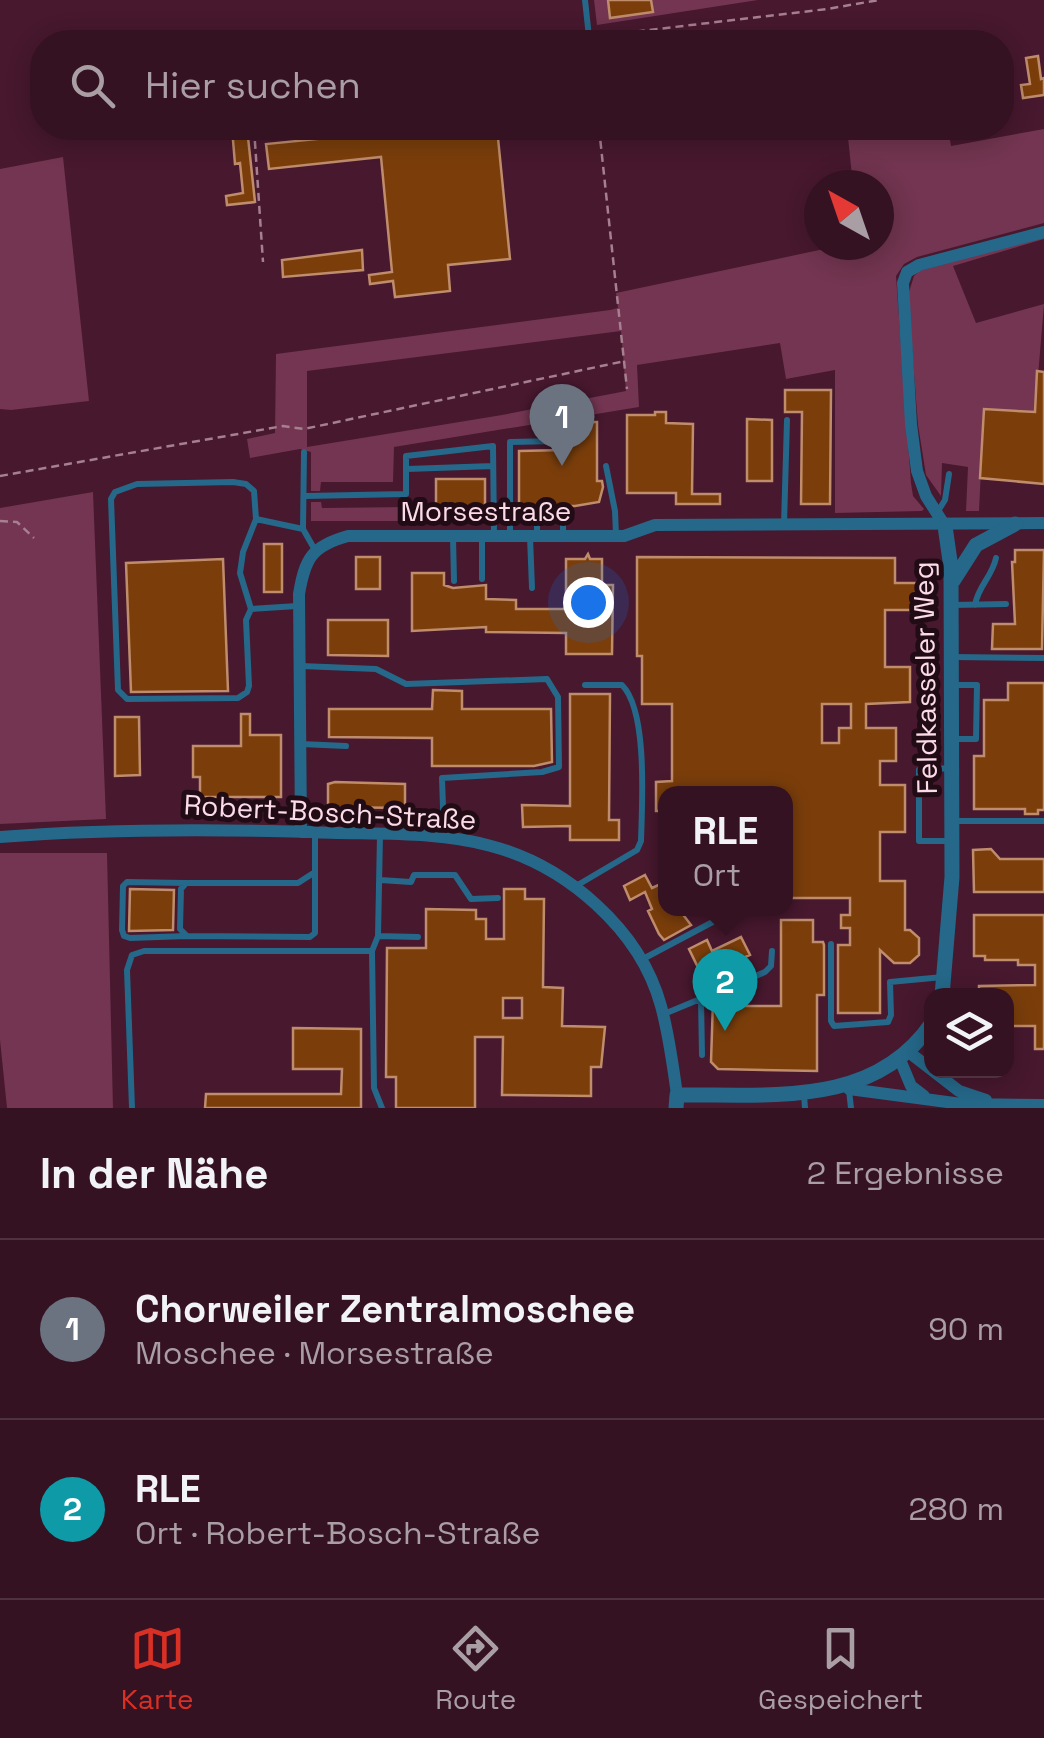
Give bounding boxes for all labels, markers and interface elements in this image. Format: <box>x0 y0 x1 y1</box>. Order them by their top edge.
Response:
search box <box>30 30 1014 140</box>
icon: search <box>65 58 120 113</box>
text: Hier suchen <box>145 61 361 109</box>
north arrow <box>804 170 894 260</box>
pin: 1 <box>530 384 594 466</box>
street label: Morsestraße <box>401 493 571 529</box>
street label: Feldkasseler Weg <box>905 561 945 795</box>
your location <box>563 577 614 628</box>
street label: Robert-Bosch-Straße <box>183 786 477 838</box>
popup <box>658 786 793 916</box>
text: RLE <box>693 807 758 855</box>
text: Ort <box>693 855 741 895</box>
pin: 2 <box>692 948 758 1031</box>
map controls <box>924 988 1014 1078</box>
button: layers <box>924 988 1014 1078</box>
text: In der Nähe <box>40 1147 268 1200</box>
text: 2 Ergebnisse <box>807 1153 1004 1193</box>
text: Chorweiler Zentralmoschee <box>135 1285 635 1333</box>
text: 1 <box>65 1309 80 1349</box>
text: 90 m <box>928 1309 1004 1349</box>
text: Moschee · Morsestraße <box>135 1333 494 1373</box>
text: RLE <box>135 1465 201 1513</box>
text: 2 <box>63 1489 82 1529</box>
text: 280 m <box>909 1489 1004 1529</box>
text: Ort · Robert-Bosch-Straße <box>135 1513 540 1553</box>
tab: Karte <box>121 1621 194 1717</box>
tab: Route <box>435 1621 516 1717</box>
tab: Gespeichert <box>758 1621 923 1717</box>

